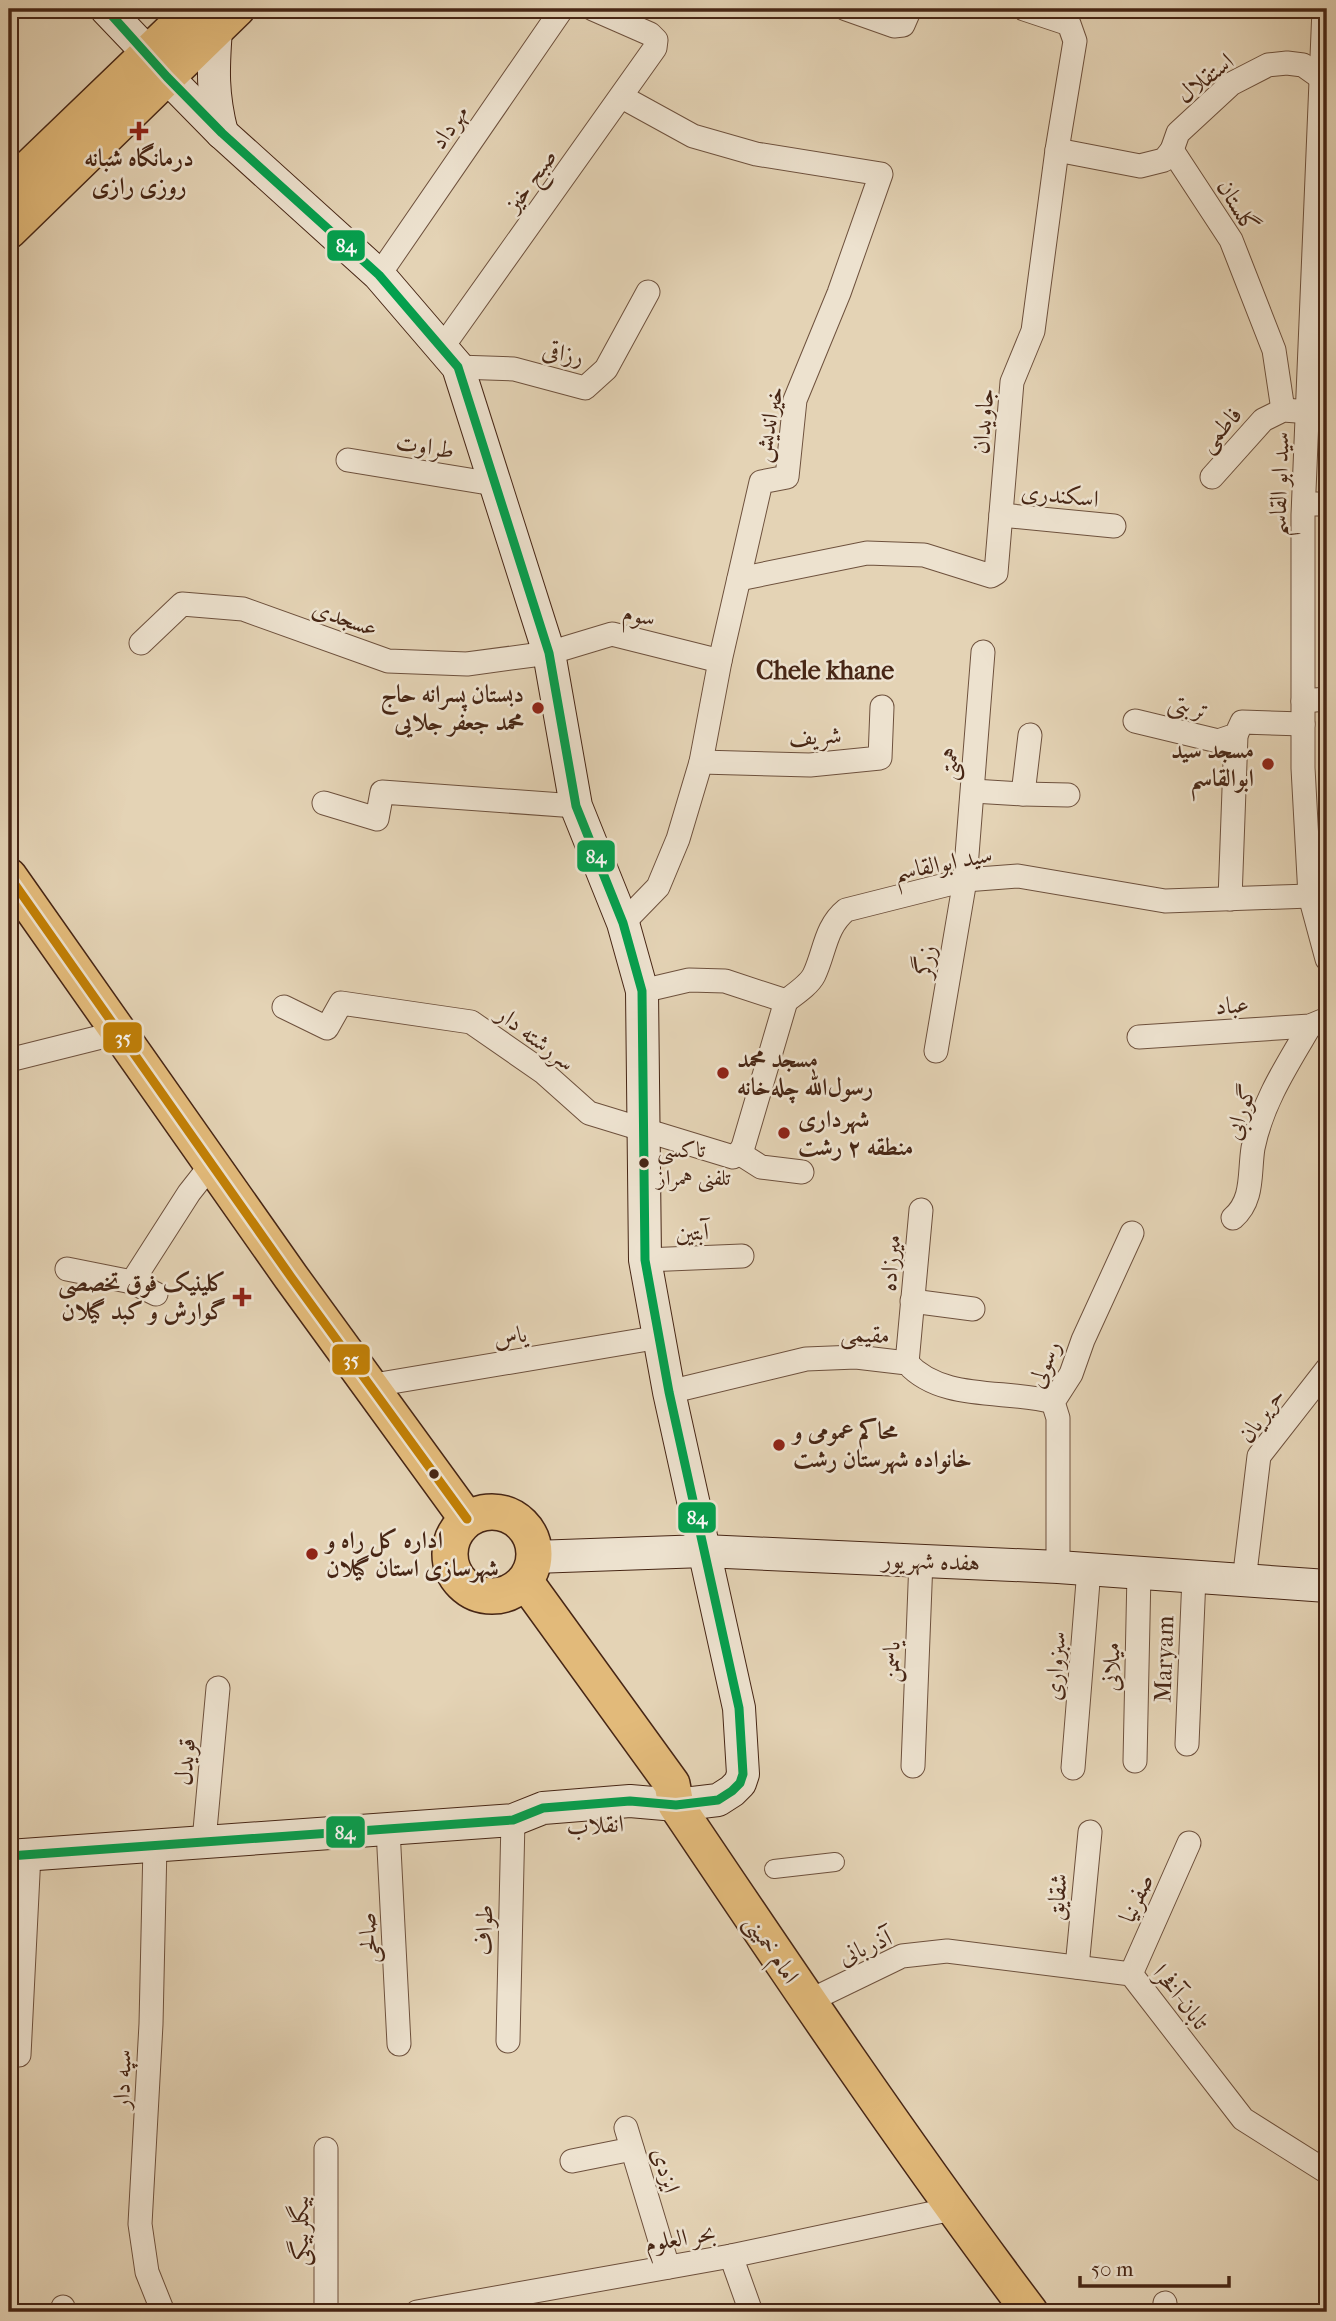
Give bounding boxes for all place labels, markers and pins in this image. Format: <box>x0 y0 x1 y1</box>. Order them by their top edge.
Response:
marker: درمانگاه شبانه روزی رازی <box>129 121 149 141</box>
place label: درمانگاه شبانه روزی رازی <box>84 142 194 201</box>
place label: دبستان پسرانه حاج محمد جعفر جلایی <box>380 680 524 738</box>
marker: دبستان پسرانه حاج محمد جعفر جلایی <box>530 700 546 716</box>
place label: مسجد سید ابوالقاسم <box>1171 736 1254 802</box>
marker: مسجد سید ابوالقاسم <box>1260 756 1276 772</box>
place label: مسجد محمد رسول‌‌الله چله‌خانه <box>737 1045 874 1104</box>
marker: مسجد محمد رسول‌‌الله چله‌خانه <box>715 1065 731 1081</box>
place label: شهرداری منطقه ۲ رشت <box>798 1105 913 1161</box>
marker: شهرداری منطقه ۲ رشت <box>776 1125 792 1141</box>
place label: تاکسی تلفنی همراز <box>655 1137 731 1193</box>
marker: تاکسی تلفنی همراز <box>637 1156 651 1170</box>
place label: کلینیک فوق تخصصی گوارش و کبد گیلان <box>58 1269 226 1326</box>
marker: کلینیک فوق تخصصی گوارش و کبد گیلان <box>232 1287 252 1307</box>
place label: محاکم عمومی و خانواده شهرستان رشت <box>790 1417 972 1475</box>
marker: محاکم عمومی و خانواده شهرستان رشت <box>771 1437 787 1453</box>
unlabelled marker <box>427 1467 441 1481</box>
place label: اداره کل راه و شهرسازی استان گیلان <box>323 1526 499 1584</box>
marker: اداره کل راه و شهرسازی استان گیلان <box>304 1546 320 1562</box>

